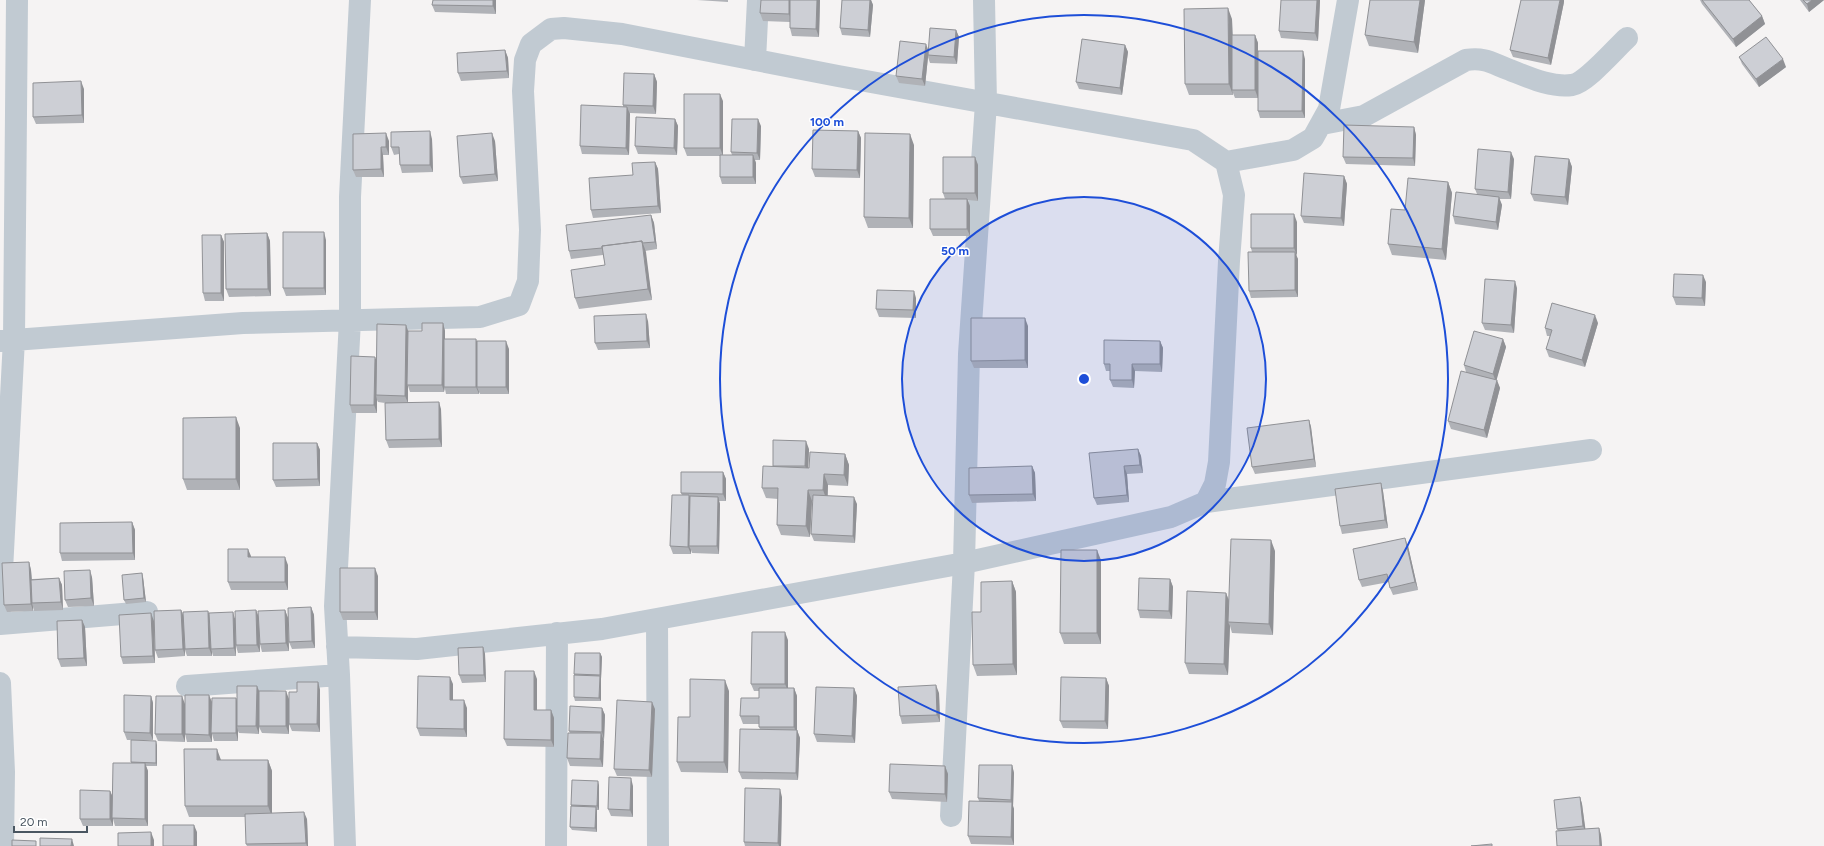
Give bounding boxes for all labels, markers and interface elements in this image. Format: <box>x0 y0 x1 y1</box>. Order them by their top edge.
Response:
text: 100 m <box>810 115 844 129</box>
text: 50 m <box>941 244 969 258</box>
centre of rings <box>1077 372 1091 386</box>
scale bar <box>14 808 87 834</box>
text: 20 m <box>20 815 48 829</box>

